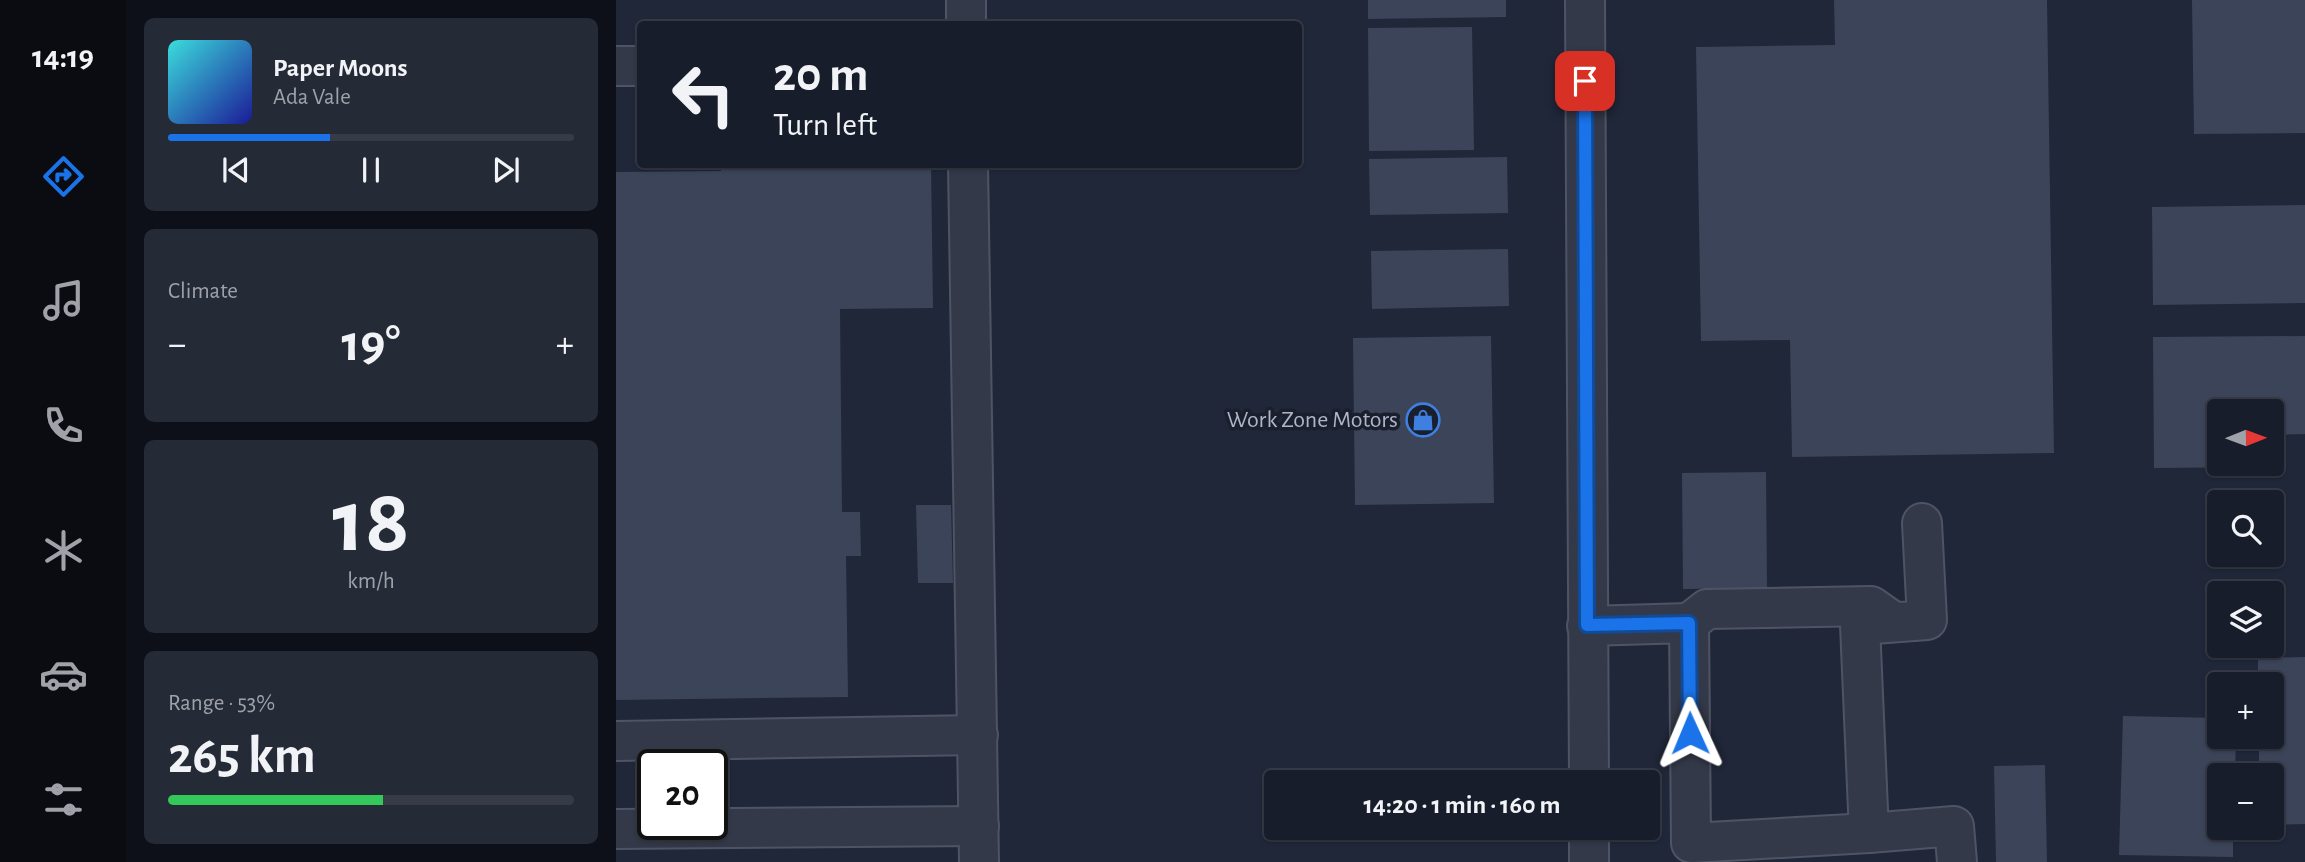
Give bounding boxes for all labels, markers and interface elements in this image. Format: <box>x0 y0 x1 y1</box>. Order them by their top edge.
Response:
text: 14:19 <box>32 41 94 73</box>
icon: left <box>658 49 749 140</box>
text: 20 m <box>773 51 869 100</box>
pin <box>1555 51 1615 111</box>
text: Paper Moons <box>273 55 408 81</box>
icon: arrive <box>1566 62 1604 100</box>
text: Ada Vale <box>273 86 351 109</box>
text: Turn left <box>773 109 877 141</box>
icon: previous <box>217 151 255 189</box>
icon: pause <box>352 151 390 189</box>
icon: next <box>487 151 525 189</box>
icon: directions <box>39 152 88 201</box>
icon: music <box>39 276 88 325</box>
text: Climate <box>168 280 238 303</box>
text: 19° <box>341 318 401 370</box>
text: − <box>168 326 186 364</box>
text: + <box>556 326 574 364</box>
north arrow <box>2207 399 2284 476</box>
map controls <box>2207 399 2284 840</box>
icon: phone <box>39 401 88 450</box>
shop icon: Work Zone Motors <box>1404 401 1442 439</box>
place label: Work Zone Motors <box>1227 408 1398 432</box>
text: 18 <box>332 477 410 568</box>
button: search <box>2207 490 2284 567</box>
icon: climate <box>39 526 88 575</box>
text: km/h <box>347 570 395 593</box>
button: layers <box>2207 581 2284 658</box>
icon: car <box>39 650 88 699</box>
button: + <box>2207 672 2284 749</box>
text: Range · 53% <box>168 692 275 715</box>
position arrow <box>1653 696 1727 770</box>
text: 265 km <box>168 730 316 782</box>
speed limit sign: 20 <box>637 749 728 840</box>
button: − <box>2207 763 2284 840</box>
icon: filters <box>39 775 88 824</box>
text: 14:20 · 1 min · 160 m <box>1364 792 1560 818</box>

